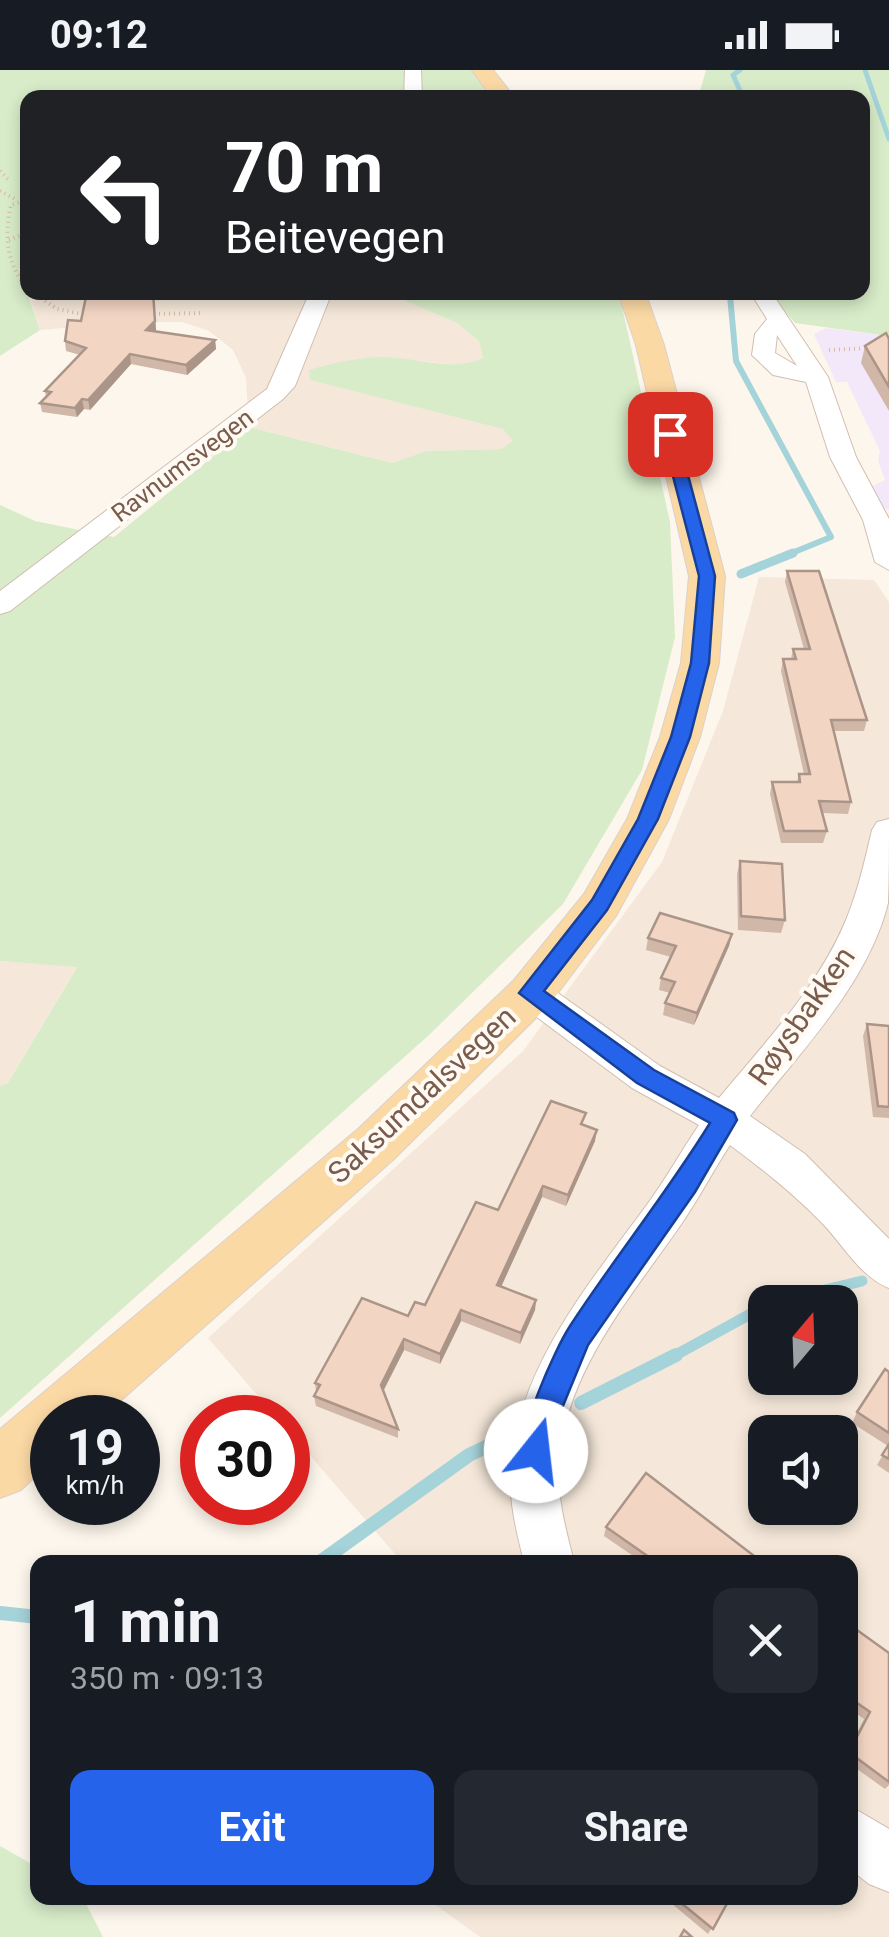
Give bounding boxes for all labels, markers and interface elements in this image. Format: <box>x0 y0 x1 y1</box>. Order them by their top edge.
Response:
text: 09:12 <box>50 13 148 57</box>
text: 70 m <box>225 127 383 209</box>
icon: left <box>60 130 190 260</box>
text: Beitevegen <box>225 211 446 264</box>
pin <box>628 392 713 477</box>
street label: Ravnumsvegen <box>106 403 259 528</box>
icon: arrive <box>643 407 698 462</box>
street label: Røysbakken <box>741 940 862 1092</box>
street label: Saksumdalsvegen <box>321 999 523 1190</box>
north arrow <box>748 1285 858 1395</box>
map controls <box>748 1285 858 1525</box>
speed limit sign: 30 <box>180 1395 310 1525</box>
position arrow <box>484 1399 588 1503</box>
button: sound <box>748 1415 858 1525</box>
text: 19 <box>66 1419 124 1477</box>
text: km/h <box>66 1471 124 1500</box>
text: 1 min <box>70 1586 221 1657</box>
button: close <box>713 1588 818 1693</box>
text: 350 m · 09:13 <box>70 1659 264 1697</box>
button: Exit <box>70 1770 434 1885</box>
button: Share <box>454 1770 818 1885</box>

